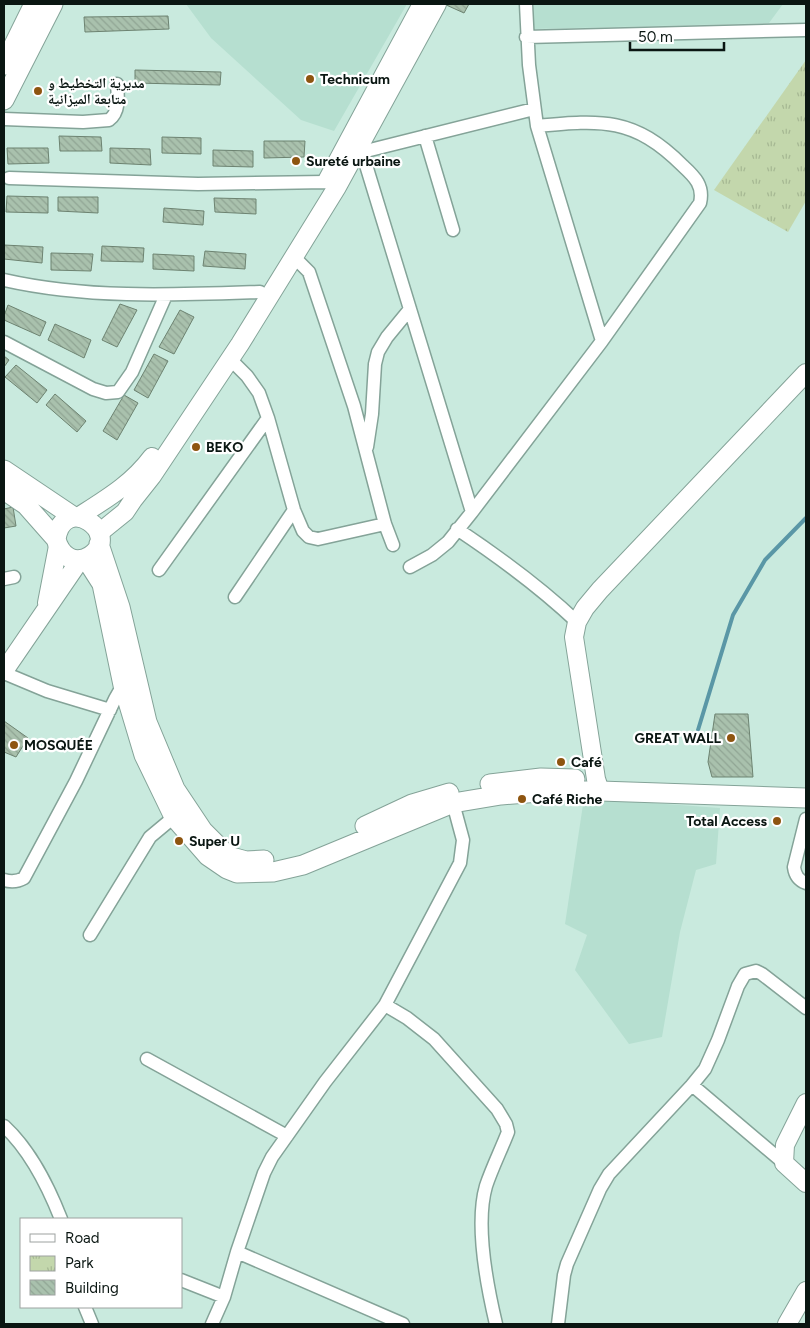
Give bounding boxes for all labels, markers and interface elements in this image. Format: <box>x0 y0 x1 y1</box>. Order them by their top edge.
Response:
scale bar <box>630 20 724 52</box>
text: 50 m <box>638 28 673 46</box>
place label: Technicum <box>320 71 390 88</box>
marker: Technicum <box>304 73 316 85</box>
place label: مديرية التخطيط و متابعة الميزانية <box>48 75 145 108</box>
marker: مديرية التخطيط و متابعة الميزانية <box>32 85 44 97</box>
place label: Sureté urbaine <box>306 153 401 170</box>
marker: Sureté urbaine <box>290 155 302 167</box>
place label: BEKO <box>206 439 243 456</box>
marker: BEKO <box>190 441 202 453</box>
place label: GREAT WALL <box>635 730 721 747</box>
marker: GREAT WALL <box>725 732 737 744</box>
place label: MOSQUÉE <box>24 737 93 754</box>
marker: MOSQUÉE <box>8 739 20 751</box>
place label: Café <box>571 754 602 771</box>
marker: Café <box>555 756 567 768</box>
place label: Café Riche <box>532 791 602 808</box>
marker: Café Riche <box>516 793 528 805</box>
place label: Total Access <box>686 813 767 830</box>
marker: Total Access <box>771 815 783 827</box>
place label: Super U <box>189 833 240 850</box>
marker: Super U <box>173 835 185 847</box>
legend <box>20 1218 182 1308</box>
text: Road <box>65 1229 100 1247</box>
text: Park <box>65 1254 94 1272</box>
text: Building <box>65 1279 119 1297</box>

